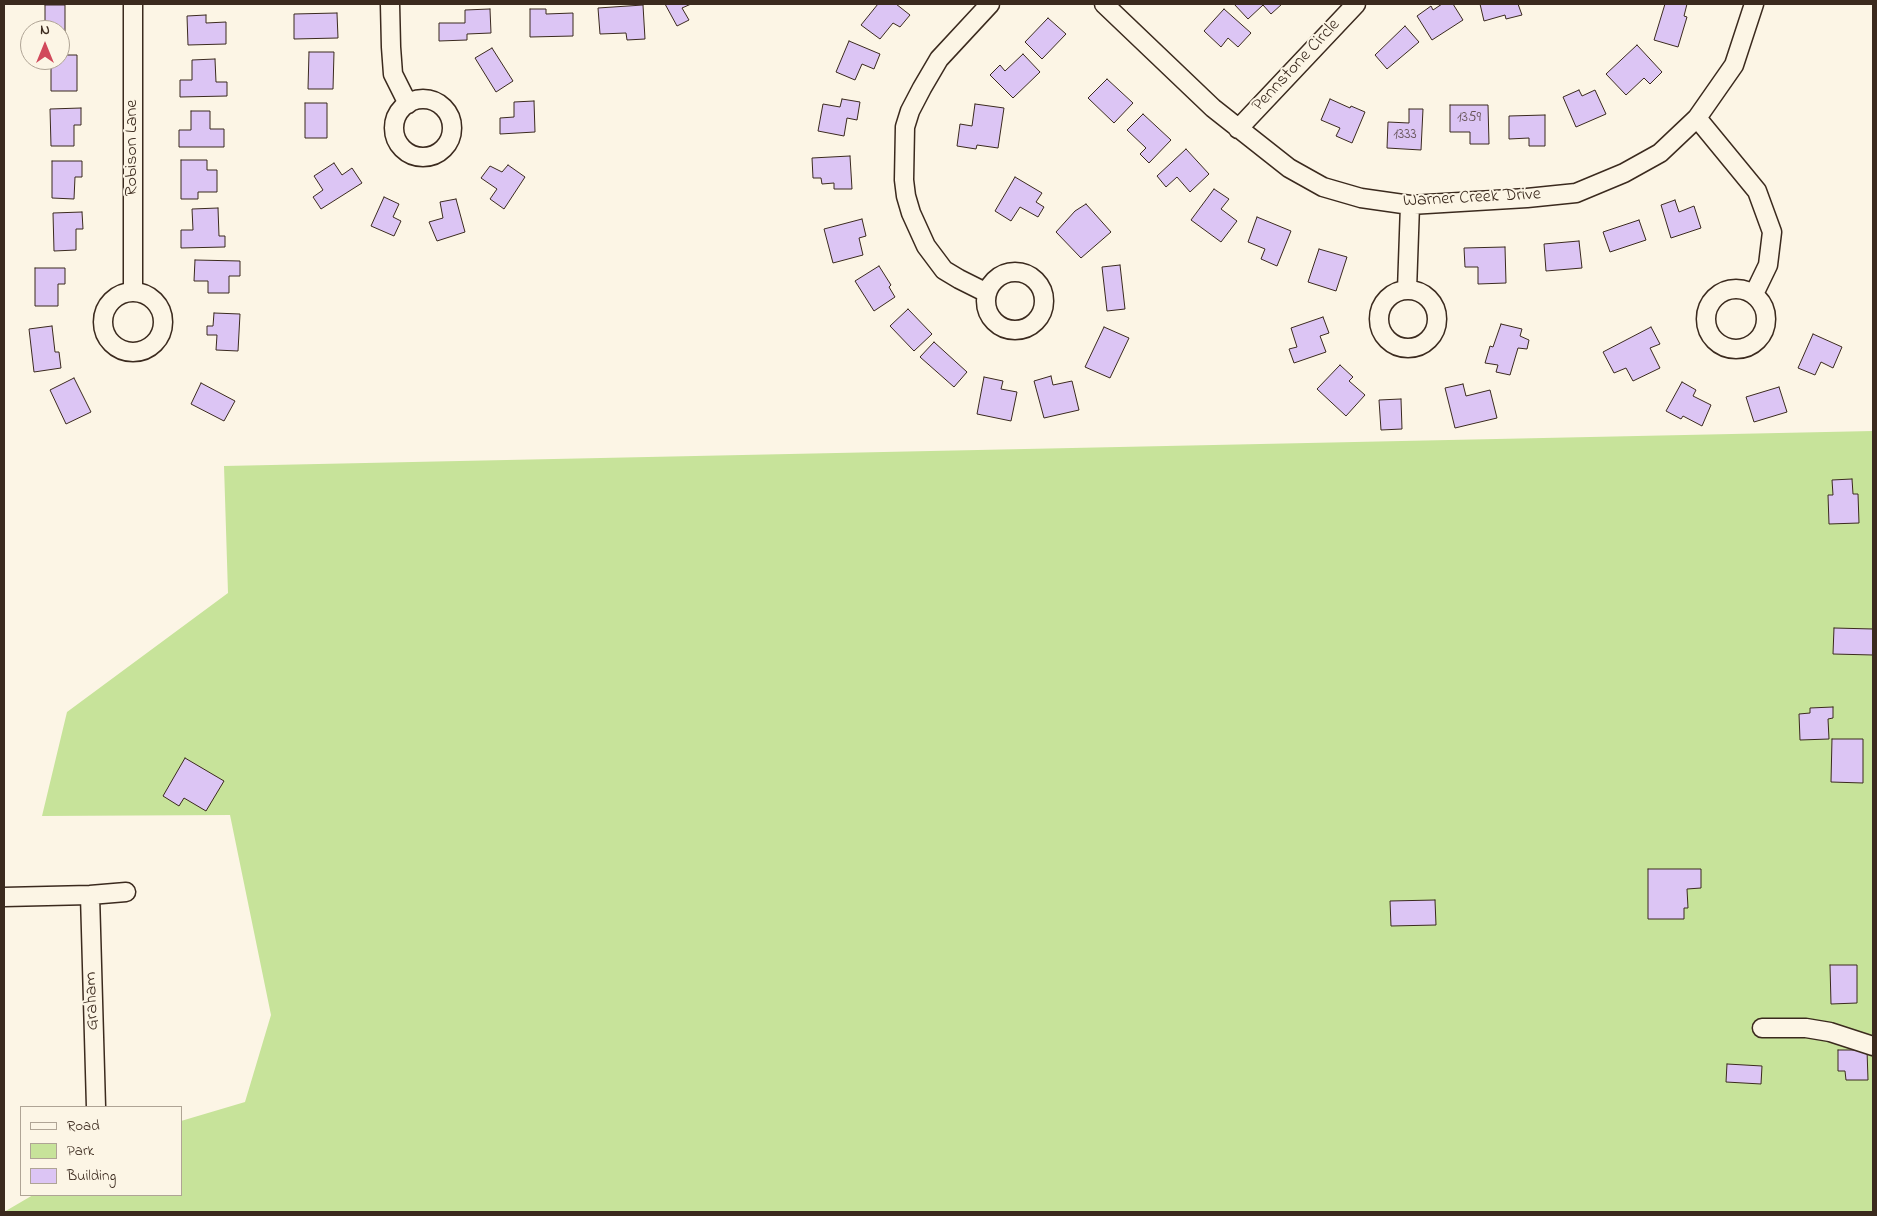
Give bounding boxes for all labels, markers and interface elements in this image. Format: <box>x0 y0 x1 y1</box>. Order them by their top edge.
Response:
street label: Pennstone Circle <box>1249 15 1345 117</box>
north arrow <box>20 20 70 70</box>
text: N <box>40 20 50 41</box>
street label: Robison Lane <box>122 100 144 196</box>
house number: 1359 <box>1457 110 1481 128</box>
house number: 1333 <box>1393 127 1417 145</box>
street label: Warner Creek Drive <box>1403 185 1541 213</box>
street label: Graham <box>81 971 105 1031</box>
legend <box>20 1106 182 1196</box>
text: Road <box>67 1115 100 1137</box>
text: Park <box>67 1140 94 1162</box>
text: Building <box>67 1165 116 1187</box>

